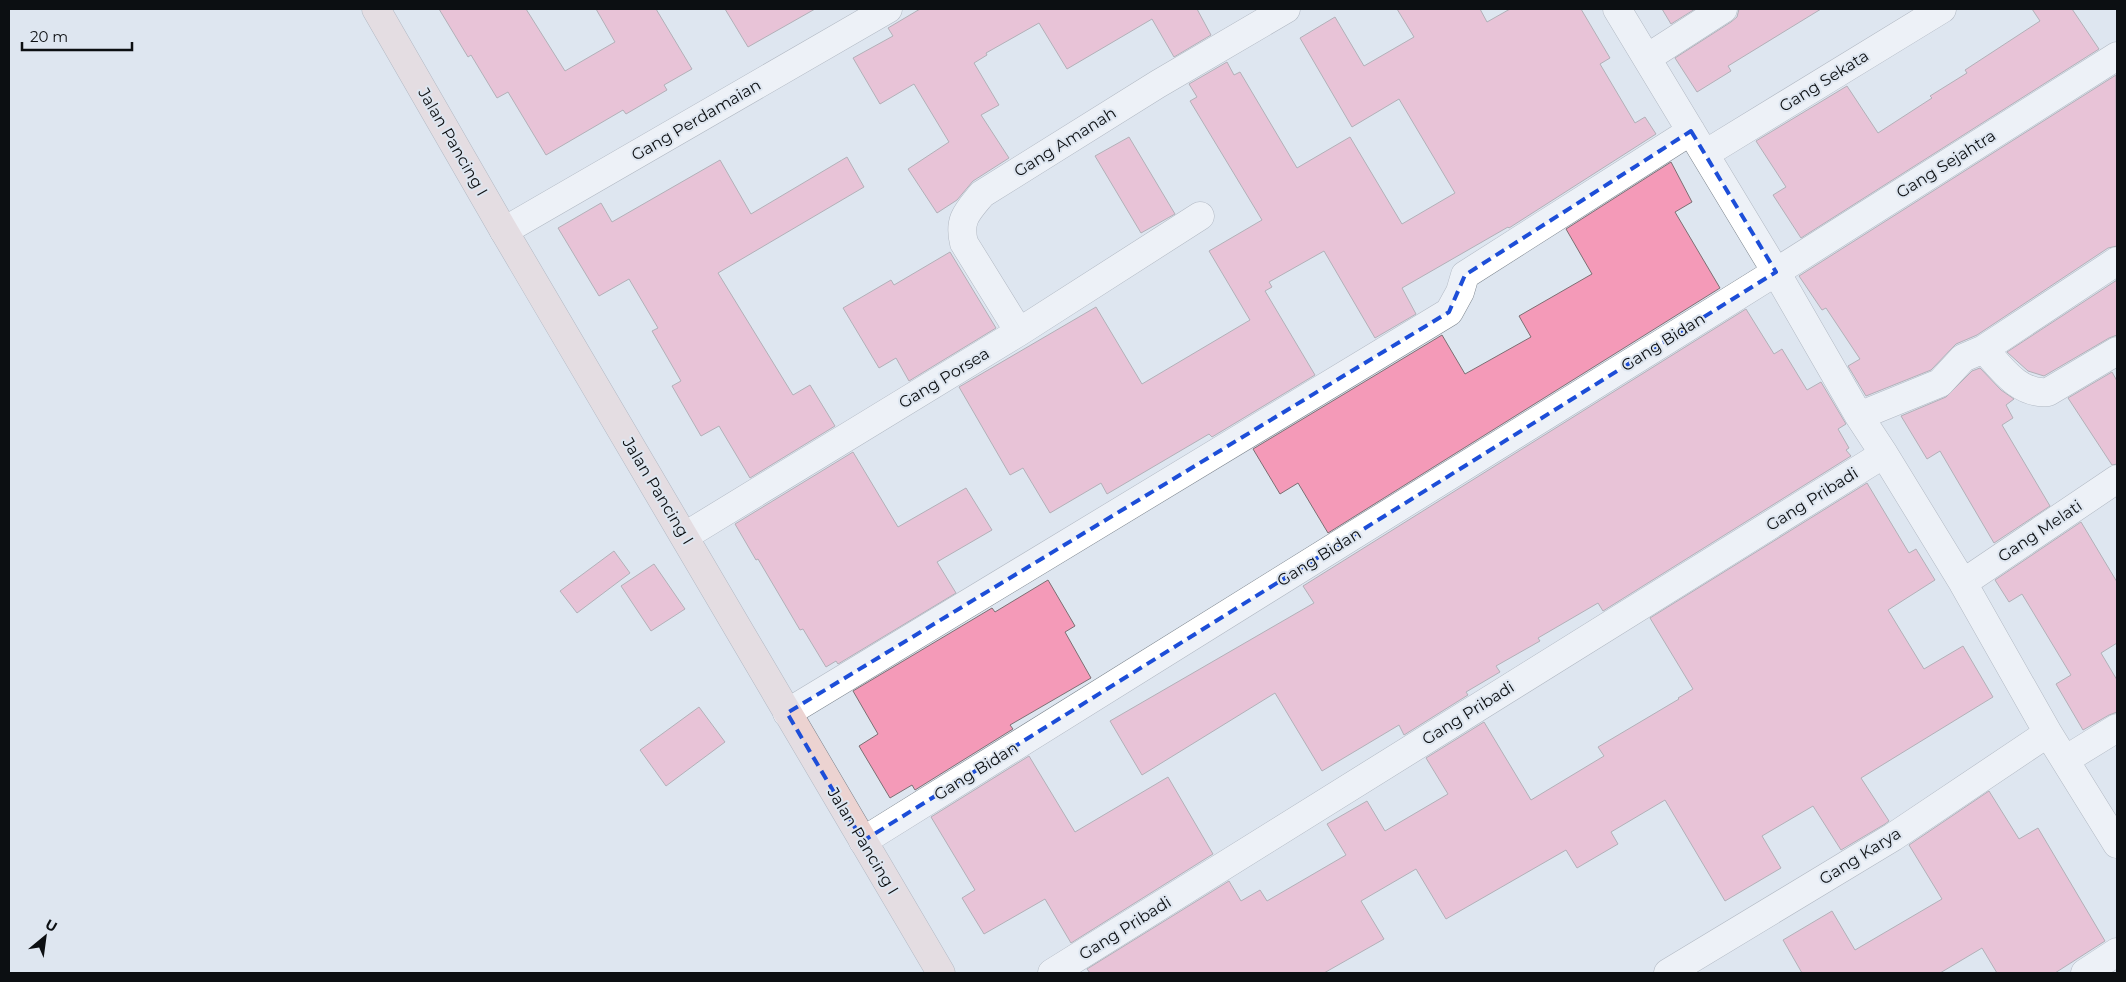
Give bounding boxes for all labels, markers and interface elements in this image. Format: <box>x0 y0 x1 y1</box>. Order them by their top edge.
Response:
scale bar <box>22 20 132 52</box>
text: 20 m <box>30 27 68 46</box>
street label: Gang Sekata <box>1776 46 1872 116</box>
street label: Gang Perdamaian <box>628 75 764 165</box>
street label: Jalan Pancing I <box>414 84 492 199</box>
street label: Gang Amanah <box>1010 103 1120 181</box>
street label: Gang Sejahtra <box>1893 126 1999 202</box>
street label: Gang Bidan <box>1618 309 1708 375</box>
street label: Gang Porsea <box>895 344 993 412</box>
street label: Jalan Pancing I <box>618 433 697 548</box>
street label: Gang Pribadi <box>1762 463 1862 535</box>
street label: Gang Melati <box>1994 496 2086 566</box>
street label: Gang Bidan <box>1274 524 1364 590</box>
street label: Gang Pribadi <box>1418 677 1518 749</box>
street label: Gang Bidan <box>931 738 1021 804</box>
street label: Jalan Pancing I <box>823 783 902 898</box>
street label: Gang Karya <box>1816 823 1904 889</box>
street label: Gang Pribadi <box>1075 892 1175 964</box>
north arrow <box>20 912 70 962</box>
text: U <box>42 915 60 936</box>

